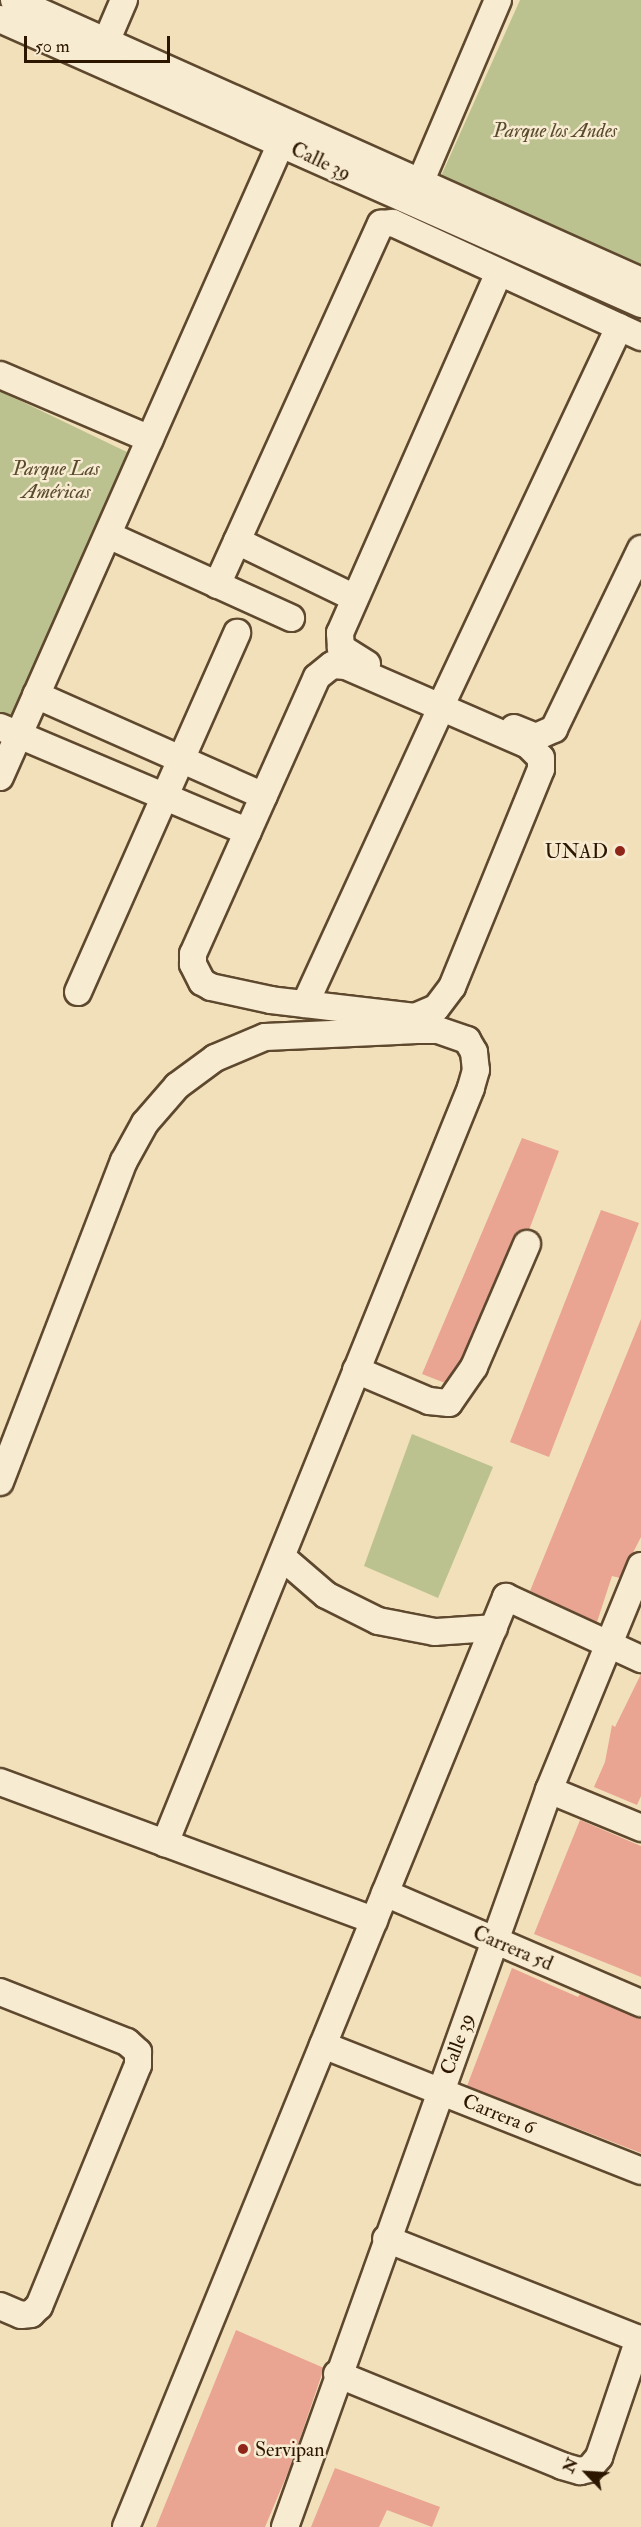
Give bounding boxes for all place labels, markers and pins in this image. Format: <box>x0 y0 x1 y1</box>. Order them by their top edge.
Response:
place label: UNAD <box>545 839 608 863</box>
marker: UNAD <box>613 844 627 858</box>
place label: Servipan <box>255 2437 325 2461</box>
marker: Servipan <box>236 2442 250 2456</box>

